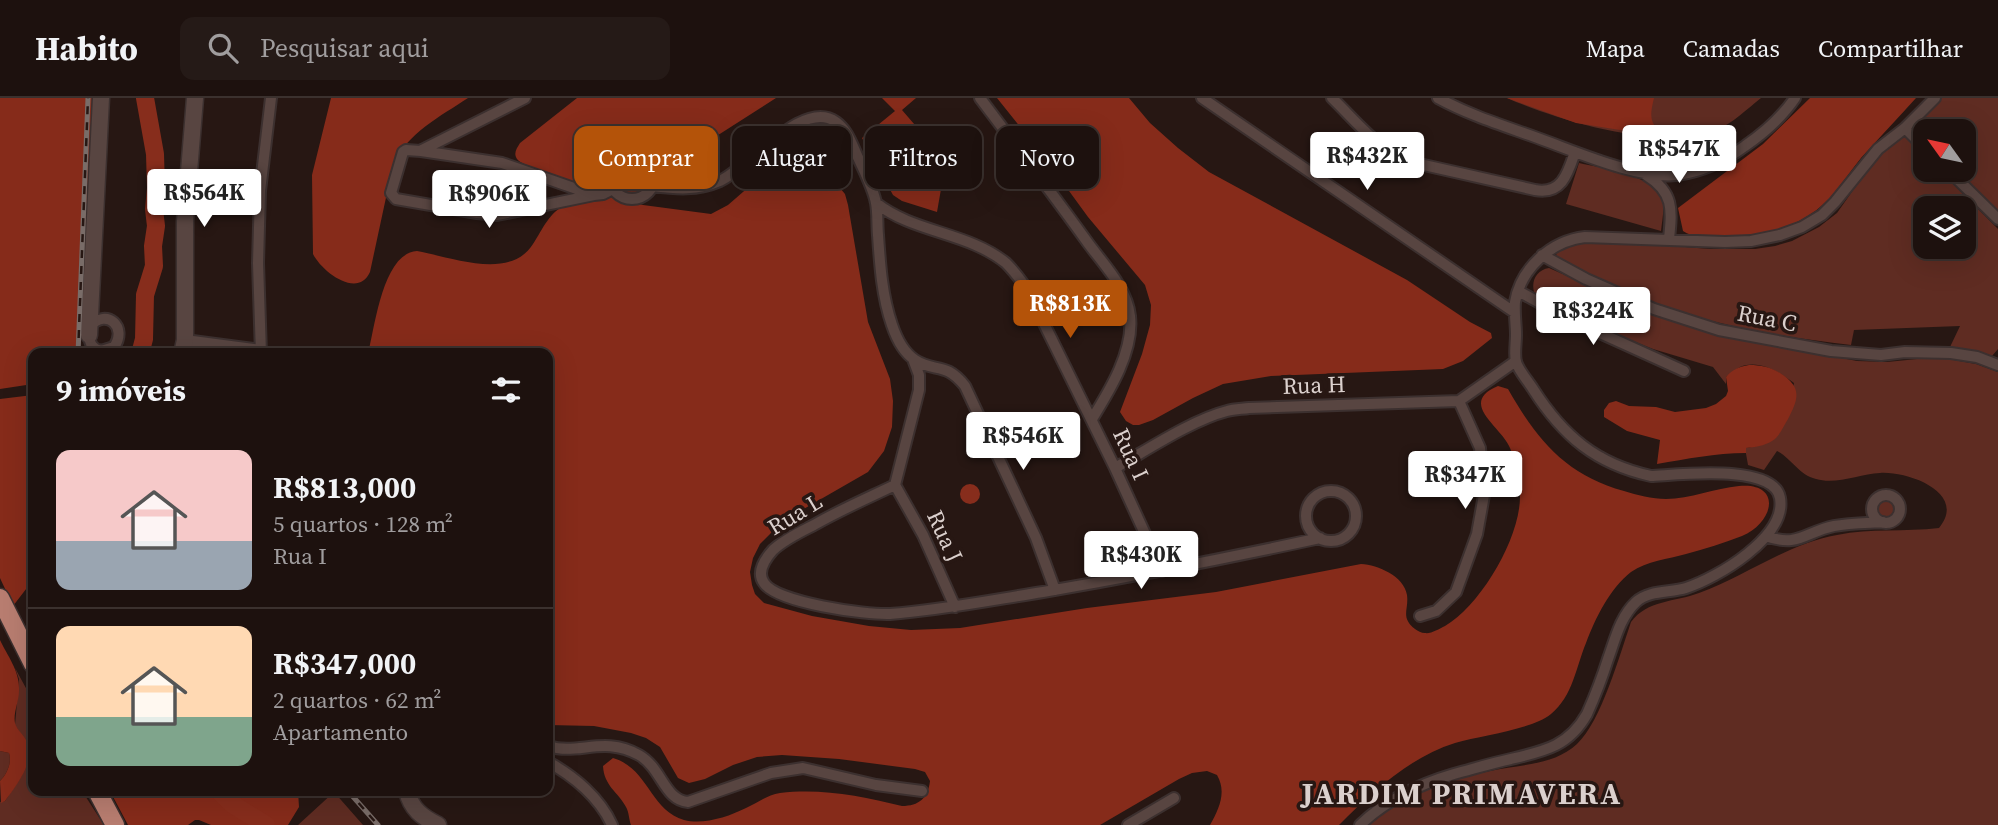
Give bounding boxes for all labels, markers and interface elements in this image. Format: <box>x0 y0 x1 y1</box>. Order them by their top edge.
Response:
search box <box>180 17 670 80</box>
text: Habito <box>35 26 138 71</box>
icon: search <box>204 29 242 67</box>
text: Pesquisar aqui <box>260 30 429 66</box>
text: Mapa <box>1586 32 1645 65</box>
text: Camadas <box>1683 32 1780 65</box>
text: Compartilhar <box>1818 32 1963 65</box>
north arrow <box>1913 119 1976 182</box>
map controls <box>1913 119 1976 259</box>
chip: Comprar <box>574 126 718 189</box>
chip: Alugar <box>732 126 851 189</box>
chip: Filtros <box>865 126 982 189</box>
chip: Novo <box>996 126 1099 189</box>
pin: R$547K <box>1622 126 1736 185</box>
pin: R$432K <box>1310 132 1424 192</box>
text: R$547K <box>1638 132 1720 164</box>
text: R$432K <box>1326 139 1408 171</box>
pin: R$564K <box>147 170 261 229</box>
pin: R$906K <box>432 170 546 230</box>
text: R$564K <box>163 176 245 208</box>
text: R$906K <box>448 177 530 209</box>
button: layers <box>1913 196 1976 259</box>
pin: R$813K <box>1013 280 1127 340</box>
text: R$813K <box>1029 287 1111 319</box>
pin: R$324K <box>1536 288 1650 347</box>
text: R$324K <box>1552 294 1634 326</box>
street label: Rua C <box>1735 297 1799 339</box>
street label: Rua H <box>1282 368 1346 402</box>
text: 9 imóveis <box>56 370 186 411</box>
icon: filters <box>487 371 525 409</box>
pin: R$546K <box>966 412 1080 472</box>
text: R$546K <box>982 419 1064 451</box>
street label: Rua I <box>1105 423 1157 485</box>
pin: R$347K <box>1408 452 1522 511</box>
text: R$347K <box>1424 458 1506 490</box>
text: R$813,000 <box>273 467 416 508</box>
icon: home <box>112 478 196 562</box>
street label: Rua L <box>762 485 828 543</box>
street label: Rua J <box>919 505 971 567</box>
text: 5 quartos · 128 m² <box>273 508 453 540</box>
pin: R$430K <box>1084 532 1198 591</box>
text: R$430K <box>1100 538 1182 570</box>
text: Rua I <box>273 540 327 572</box>
text: R$347,000 <box>273 643 416 684</box>
icon: home <box>112 654 196 738</box>
text: 2 quartos · 62 m² <box>273 684 442 716</box>
text: Apartamento <box>273 716 408 748</box>
district label: JARDIM PRIMAVERA <box>1299 773 1623 814</box>

